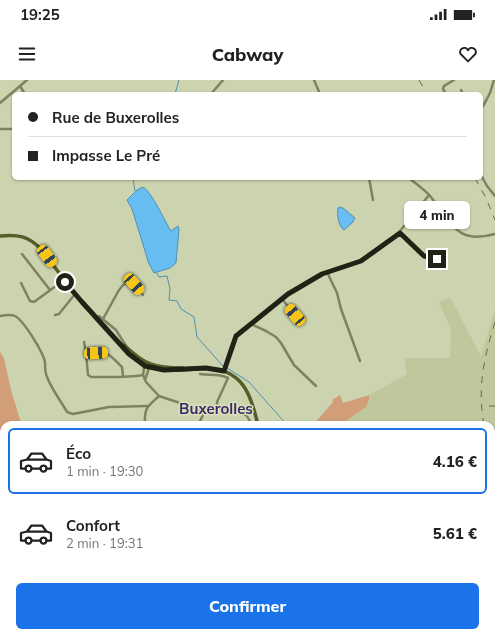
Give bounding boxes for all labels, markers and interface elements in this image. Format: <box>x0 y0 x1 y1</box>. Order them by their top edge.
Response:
text: 19:25 <box>20 5 60 24</box>
icon: menu <box>16 43 38 65</box>
text: Cabway <box>212 43 283 66</box>
icon: heart <box>457 43 479 65</box>
text: Rue de Buxerolles <box>52 108 179 127</box>
text: Impasse Le Pré <box>52 146 160 165</box>
callout: 4 min <box>404 201 470 229</box>
text: 4 min <box>420 207 454 223</box>
car <box>35 243 59 269</box>
route end <box>428 250 446 268</box>
car <box>122 271 146 297</box>
route start <box>56 273 74 291</box>
car <box>283 302 307 328</box>
car <box>84 346 108 360</box>
district label: Buxerolles <box>179 399 253 418</box>
icon: car <box>18 443 54 479</box>
text: Éco <box>66 444 91 463</box>
text: 4.16 € <box>433 452 477 471</box>
text: 1 min · 19:30 <box>66 463 143 479</box>
icon: car <box>18 515 54 551</box>
text: Confort <box>66 516 120 535</box>
text: 5.61 € <box>433 524 477 543</box>
text: 2 min · 19:31 <box>66 535 143 551</box>
button: Confirmer <box>16 583 479 629</box>

